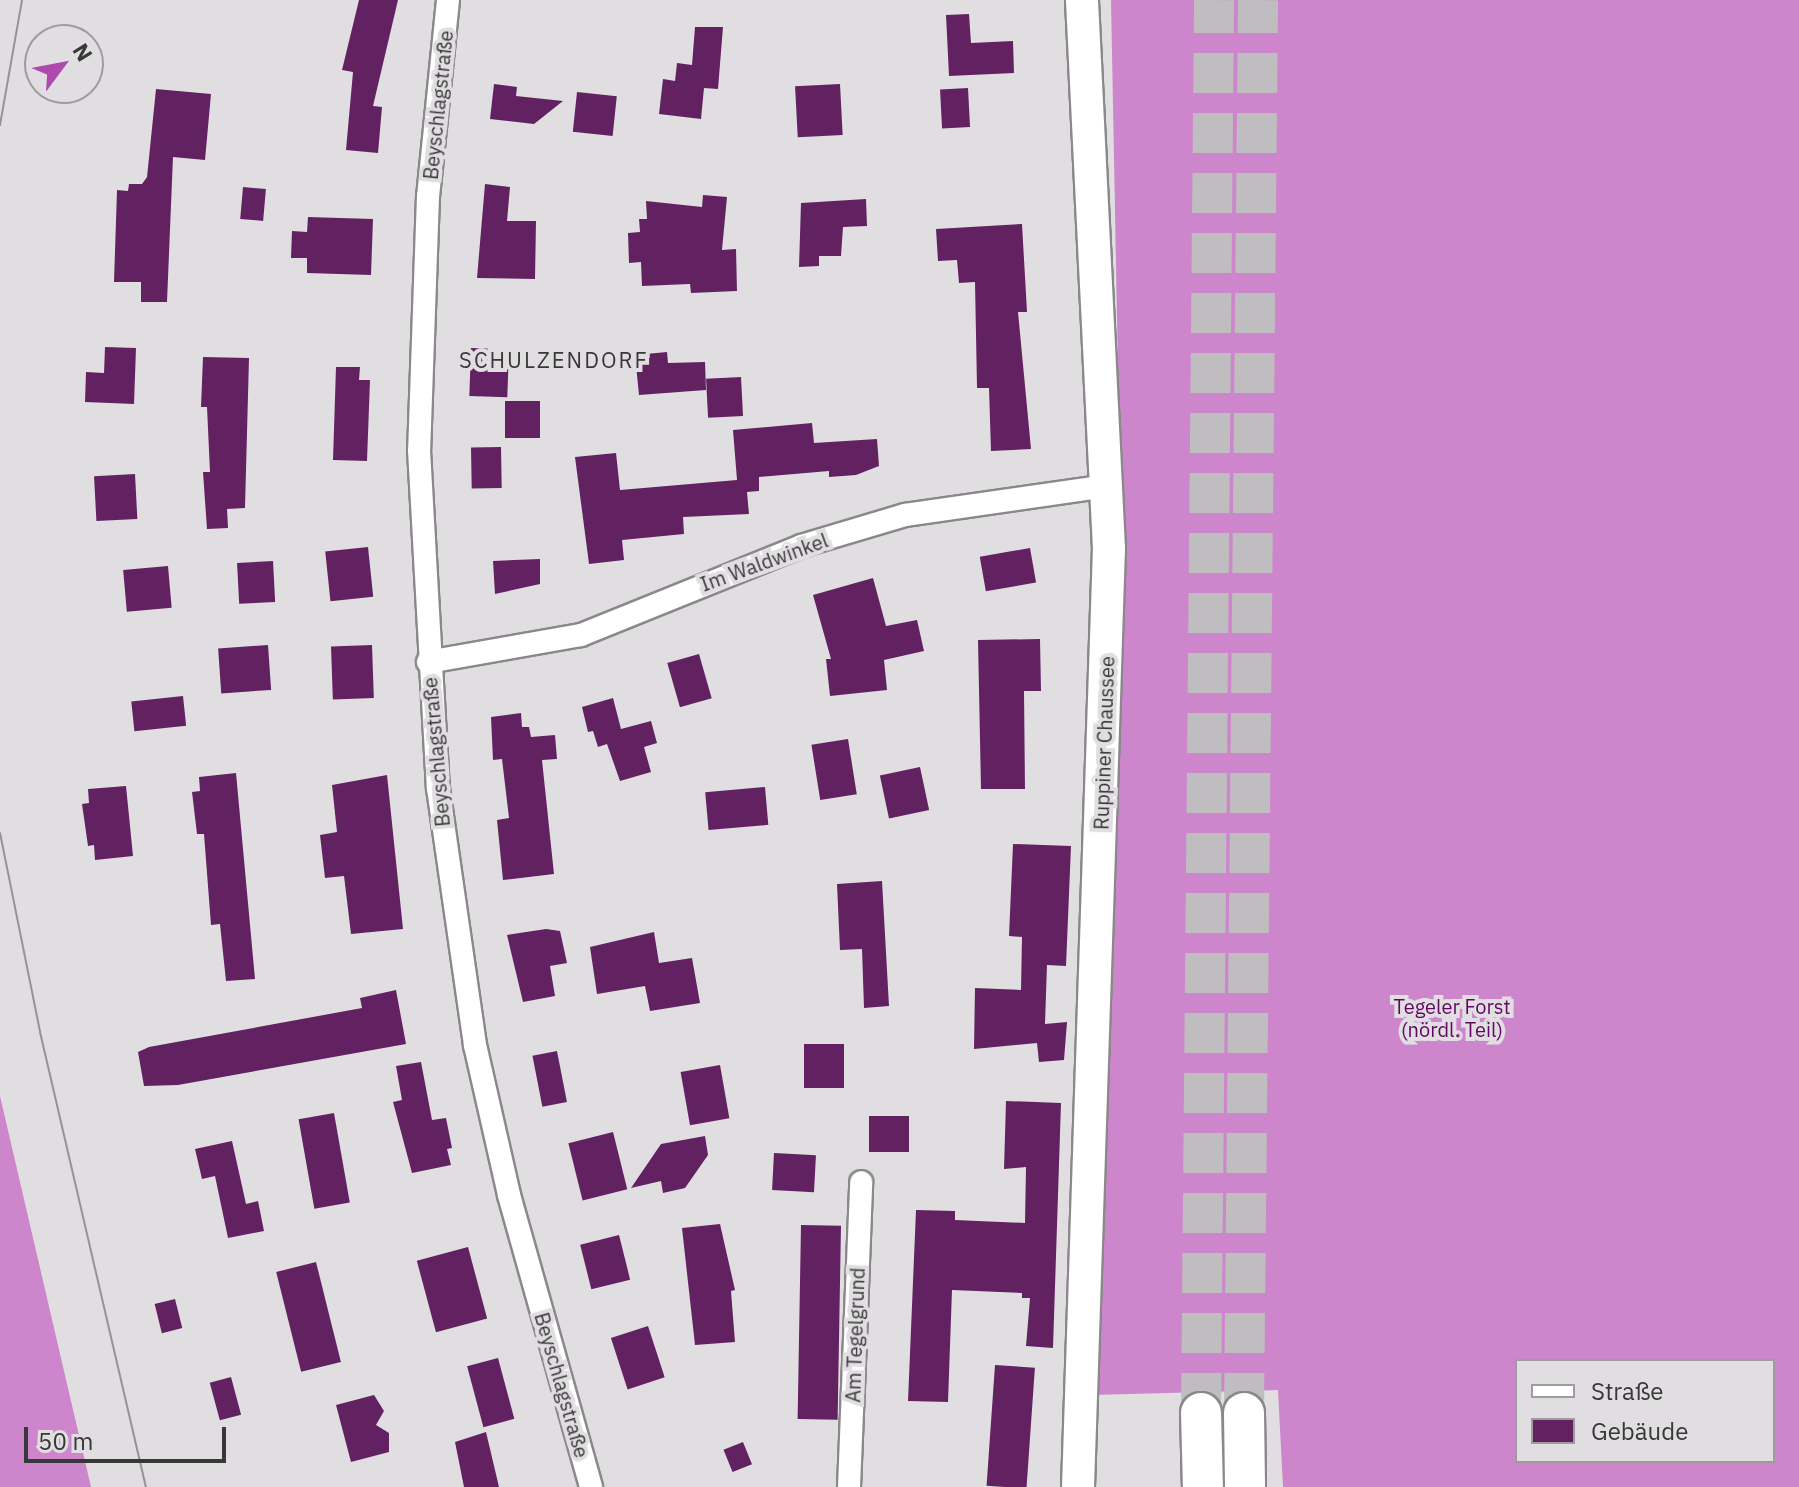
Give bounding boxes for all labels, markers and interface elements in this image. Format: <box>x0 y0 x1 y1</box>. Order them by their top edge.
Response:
north arrow <box>24 24 104 104</box>
street label: Beyschlagstraße <box>418 29 458 181</box>
text: N <box>67 38 100 67</box>
district label: SCHULZENDORF <box>459 347 649 373</box>
street label: Im Waldwinkel <box>697 528 831 596</box>
street label: Ruppiner Chaussee <box>1089 656 1119 830</box>
street label: Beyschlagstraße <box>418 676 454 828</box>
park label: Tegeler Forst (nördl. Teil) <box>1394 994 1510 1041</box>
street label: Am Tegelgrund <box>841 1267 869 1403</box>
street label: Beyschlagstraße <box>530 1310 594 1460</box>
legend <box>1515 1359 1775 1463</box>
text: Straße <box>1591 1375 1663 1407</box>
scale bar <box>28 1411 230 1461</box>
text: Gebäude <box>1591 1415 1688 1447</box>
text: 50 m <box>38 1425 93 1457</box>

